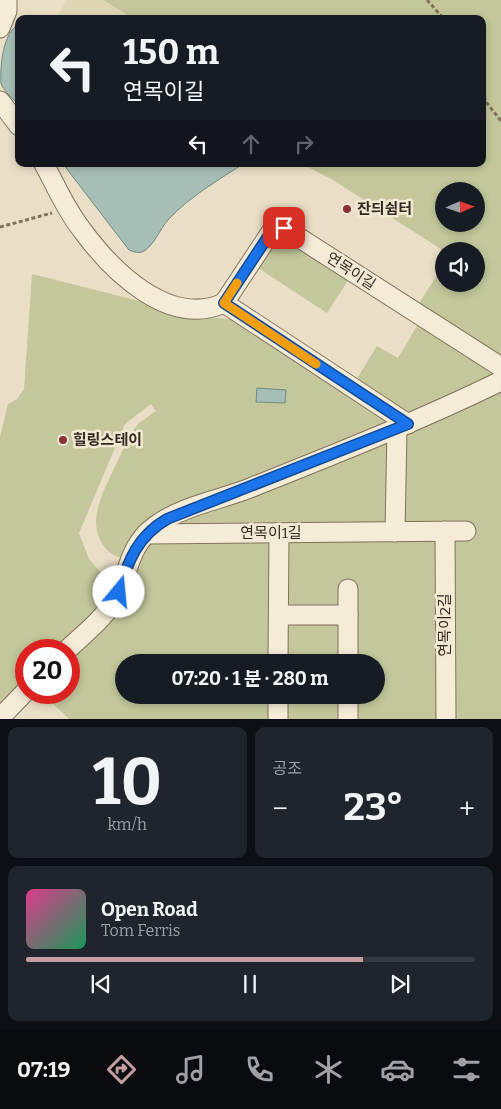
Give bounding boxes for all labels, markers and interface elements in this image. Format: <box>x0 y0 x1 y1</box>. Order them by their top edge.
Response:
text: 150 m <box>123 31 219 73</box>
icon: left <box>40 35 105 100</box>
text: 연목이길 <box>123 78 204 105</box>
icon: left <box>184 130 212 158</box>
icon: ahead <box>237 130 265 158</box>
icon: right <box>290 130 318 158</box>
north arrow <box>435 182 485 232</box>
map controls <box>435 182 485 292</box>
place label: 잔듸쉼터 <box>357 200 412 218</box>
marker: 잔듸쉼터 <box>341 203 353 215</box>
pin <box>263 207 305 249</box>
icon: arrive <box>270 214 298 242</box>
button: sound <box>435 242 485 292</box>
street label: 연목이길 <box>323 248 379 294</box>
place label: 힐링스테이 <box>73 431 142 449</box>
marker: 힐링스테이 <box>57 434 69 446</box>
street label: 연목이1길 <box>240 524 302 542</box>
position arrow <box>92 565 144 617</box>
street label: 연목이2길 <box>436 593 454 657</box>
speed limit sign: 20 <box>15 639 80 704</box>
text: 07:20 · 1 분 · 280 m <box>172 667 328 690</box>
text: 10 <box>93 743 162 821</box>
text: 공조 <box>273 759 302 778</box>
text: 23° <box>343 784 403 830</box>
text: − <box>273 792 288 825</box>
text: + <box>459 792 475 825</box>
text: km/h <box>107 815 147 834</box>
text: Open Road <box>101 898 198 921</box>
text: Tom Ferris <box>101 921 180 940</box>
icon: previous <box>87 970 115 998</box>
icon: pause <box>236 970 264 998</box>
icon: next <box>386 970 414 998</box>
icon: directions <box>104 1052 139 1087</box>
icon: music <box>173 1052 208 1087</box>
icon: phone <box>242 1052 277 1087</box>
icon: climate <box>311 1052 346 1087</box>
icon: car <box>380 1052 415 1087</box>
icon: filters <box>449 1052 484 1087</box>
text: 07:19 <box>17 1056 70 1083</box>

